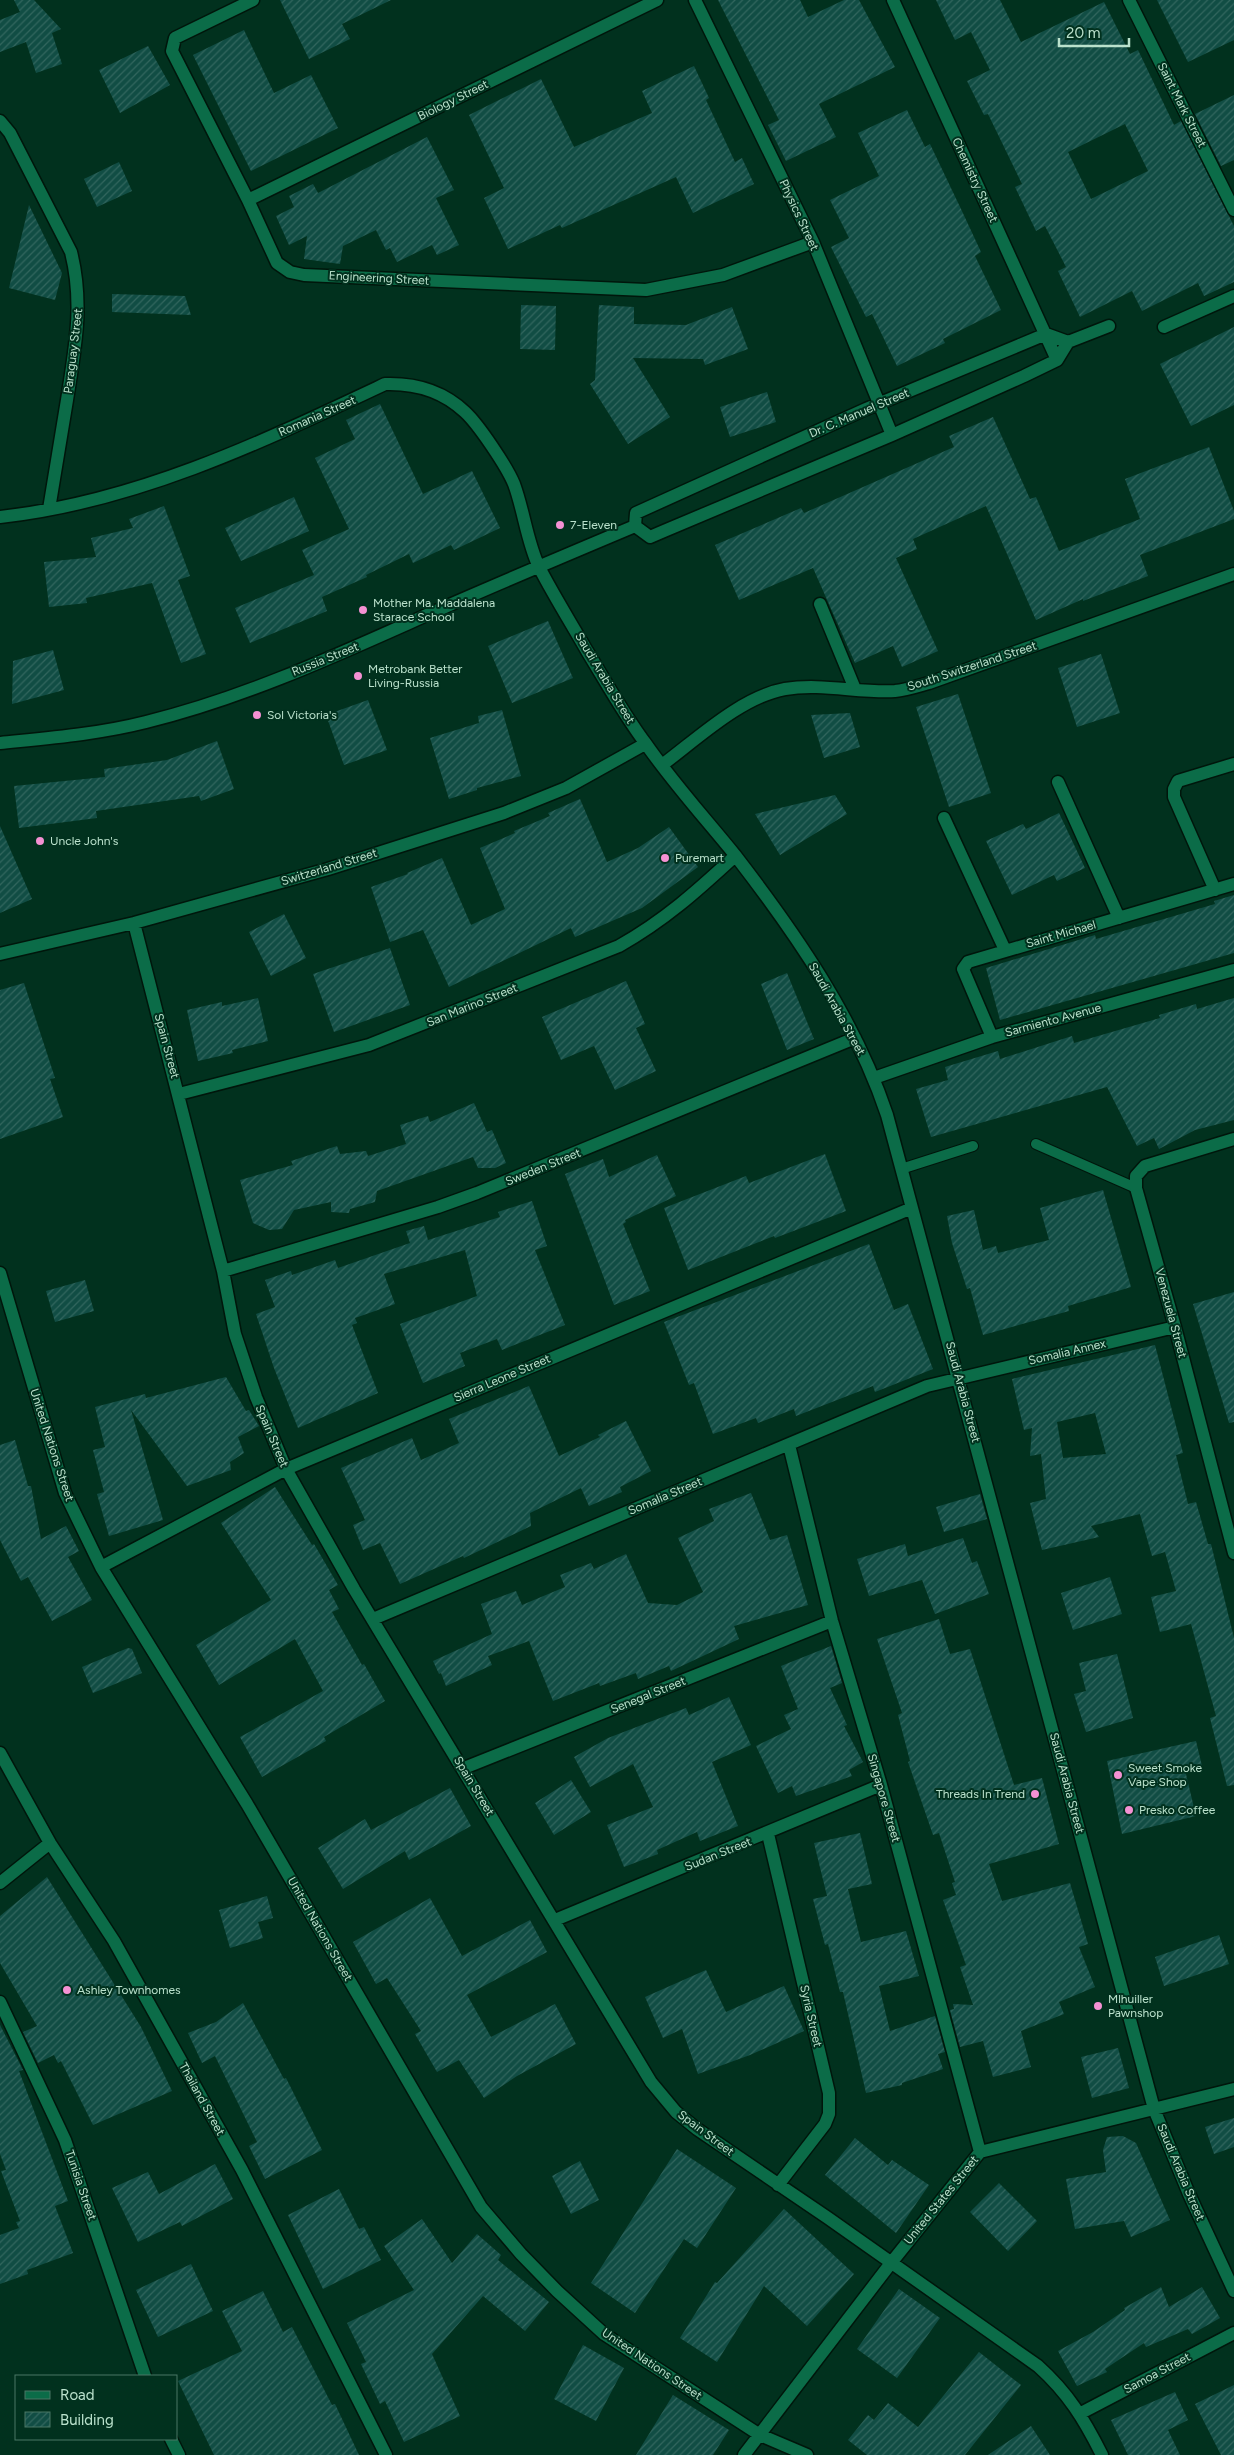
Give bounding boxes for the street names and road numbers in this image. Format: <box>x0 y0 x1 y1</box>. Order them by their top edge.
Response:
street label: Saint Mark Street <box>1155 60 1210 150</box>
street label: Biology Street <box>416 77 491 123</box>
street label: Chemistry Street <box>949 135 1001 225</box>
street label: Physics Street <box>776 177 822 253</box>
street label: Engineering Street <box>328 268 430 288</box>
street label: Paraguay Street <box>61 307 85 394</box>
street label: Dr. C. Manuel Street <box>807 385 912 440</box>
street label: Romania Street <box>276 393 358 439</box>
street label: Saudi Arabia Street <box>572 630 638 726</box>
street label: South Switzerland Street <box>906 638 1039 693</box>
street label: Russia Street <box>290 639 361 679</box>
street label: Switzerland Street <box>279 846 379 888</box>
street label: Saint Michael <box>1025 917 1097 951</box>
street label: Saudi Arabia Street <box>806 960 869 1058</box>
street label: San Marino Street <box>425 980 520 1030</box>
street label: Sarmiento Avenue <box>1003 1000 1103 1040</box>
street label: Spain Street <box>152 1012 183 1080</box>
street label: Sweden Street <box>503 1145 583 1188</box>
street label: Venezuela Street <box>1152 1267 1190 1360</box>
street label: Somalia Annex <box>1027 1336 1107 1368</box>
street label: Saudi Arabia Street <box>943 1340 983 1444</box>
street label: Sierra Leone Street <box>452 1351 553 1405</box>
street label: United Nations Street <box>27 1387 77 1504</box>
street label: Spain Street <box>253 1403 292 1470</box>
street label: Somalia Street <box>626 1474 704 1518</box>
street label: Senegal Street <box>609 1673 688 1716</box>
street label: Saudi Arabia Street <box>1047 1731 1087 1835</box>
street label: Singapore Street <box>865 1752 903 1844</box>
street label: Spain Street <box>451 1754 497 1819</box>
street label: Sudan Street <box>683 1834 754 1874</box>
street label: United Nations Street <box>285 1875 356 1984</box>
street label: Syria Street <box>797 1984 825 2049</box>
street label: Thailand Street <box>176 2060 228 2138</box>
street label: Spain Street <box>675 2107 737 2159</box>
street label: Saudi Arabia Street <box>1154 2122 1208 2223</box>
street label: Tunisia Street <box>62 2148 100 2222</box>
street label: United States Street <box>901 2152 981 2247</box>
street label: United Nations Street <box>599 2325 705 2403</box>
street label: Samoa Street <box>1121 2349 1193 2396</box>

